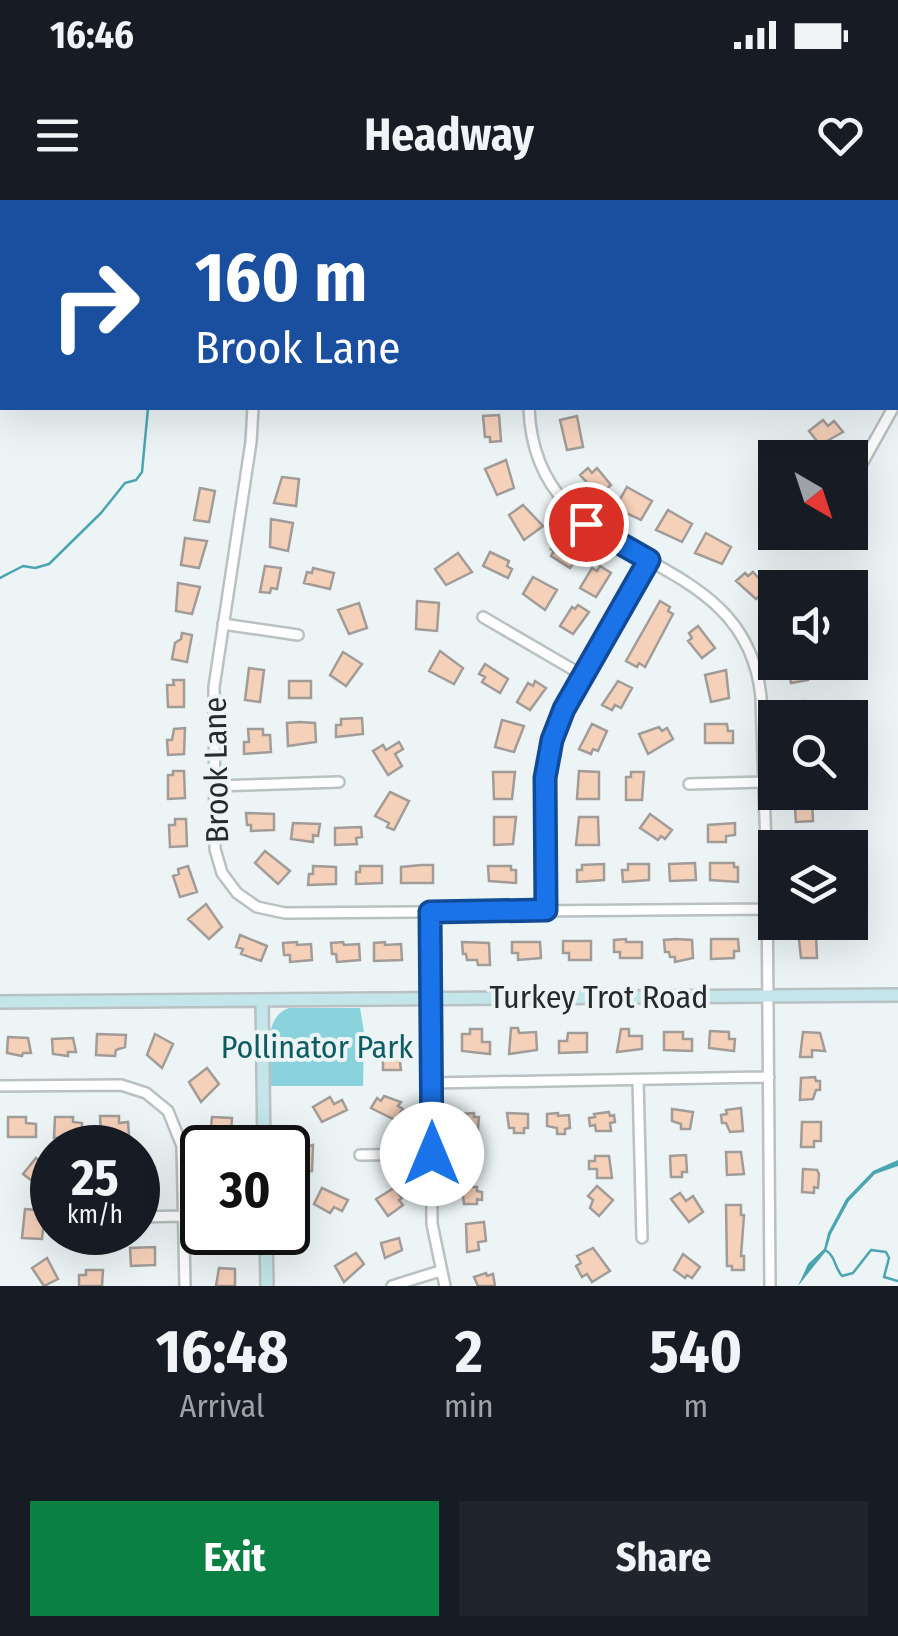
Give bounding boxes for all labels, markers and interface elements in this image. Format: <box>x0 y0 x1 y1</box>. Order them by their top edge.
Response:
text: 16:46 <box>50 12 134 58</box>
icon: menu <box>30 108 85 163</box>
text: Headway <box>364 108 534 162</box>
icon: heart <box>813 108 868 163</box>
text: 160 m <box>195 236 367 320</box>
icon: right <box>30 240 160 370</box>
text: Brook Lane <box>195 321 401 375</box>
north arrow <box>758 440 868 550</box>
map controls <box>758 440 868 940</box>
pin <box>544 482 629 567</box>
icon: arrive <box>559 497 614 552</box>
button: sound <box>758 570 868 680</box>
street label: Brook Lane <box>196 697 236 843</box>
button: search <box>758 700 868 810</box>
button: layers <box>758 830 868 940</box>
street label: Turkey Trot Road <box>490 978 708 1016</box>
park label: Pollinator Park <box>221 1028 413 1066</box>
position arrow <box>380 1102 484 1206</box>
speed limit sign: 30 <box>180 1125 310 1255</box>
text: 25 <box>71 1148 119 1208</box>
text: km/h <box>67 1200 123 1230</box>
text: 16:48 <box>156 1316 288 1388</box>
text: 2 <box>455 1316 483 1388</box>
text: 540 <box>649 1316 742 1388</box>
text: Arrival <box>180 1387 264 1425</box>
text: min <box>444 1387 494 1425</box>
text: m <box>683 1387 708 1425</box>
button: Exit <box>30 1501 439 1616</box>
button: Share <box>459 1501 868 1616</box>

